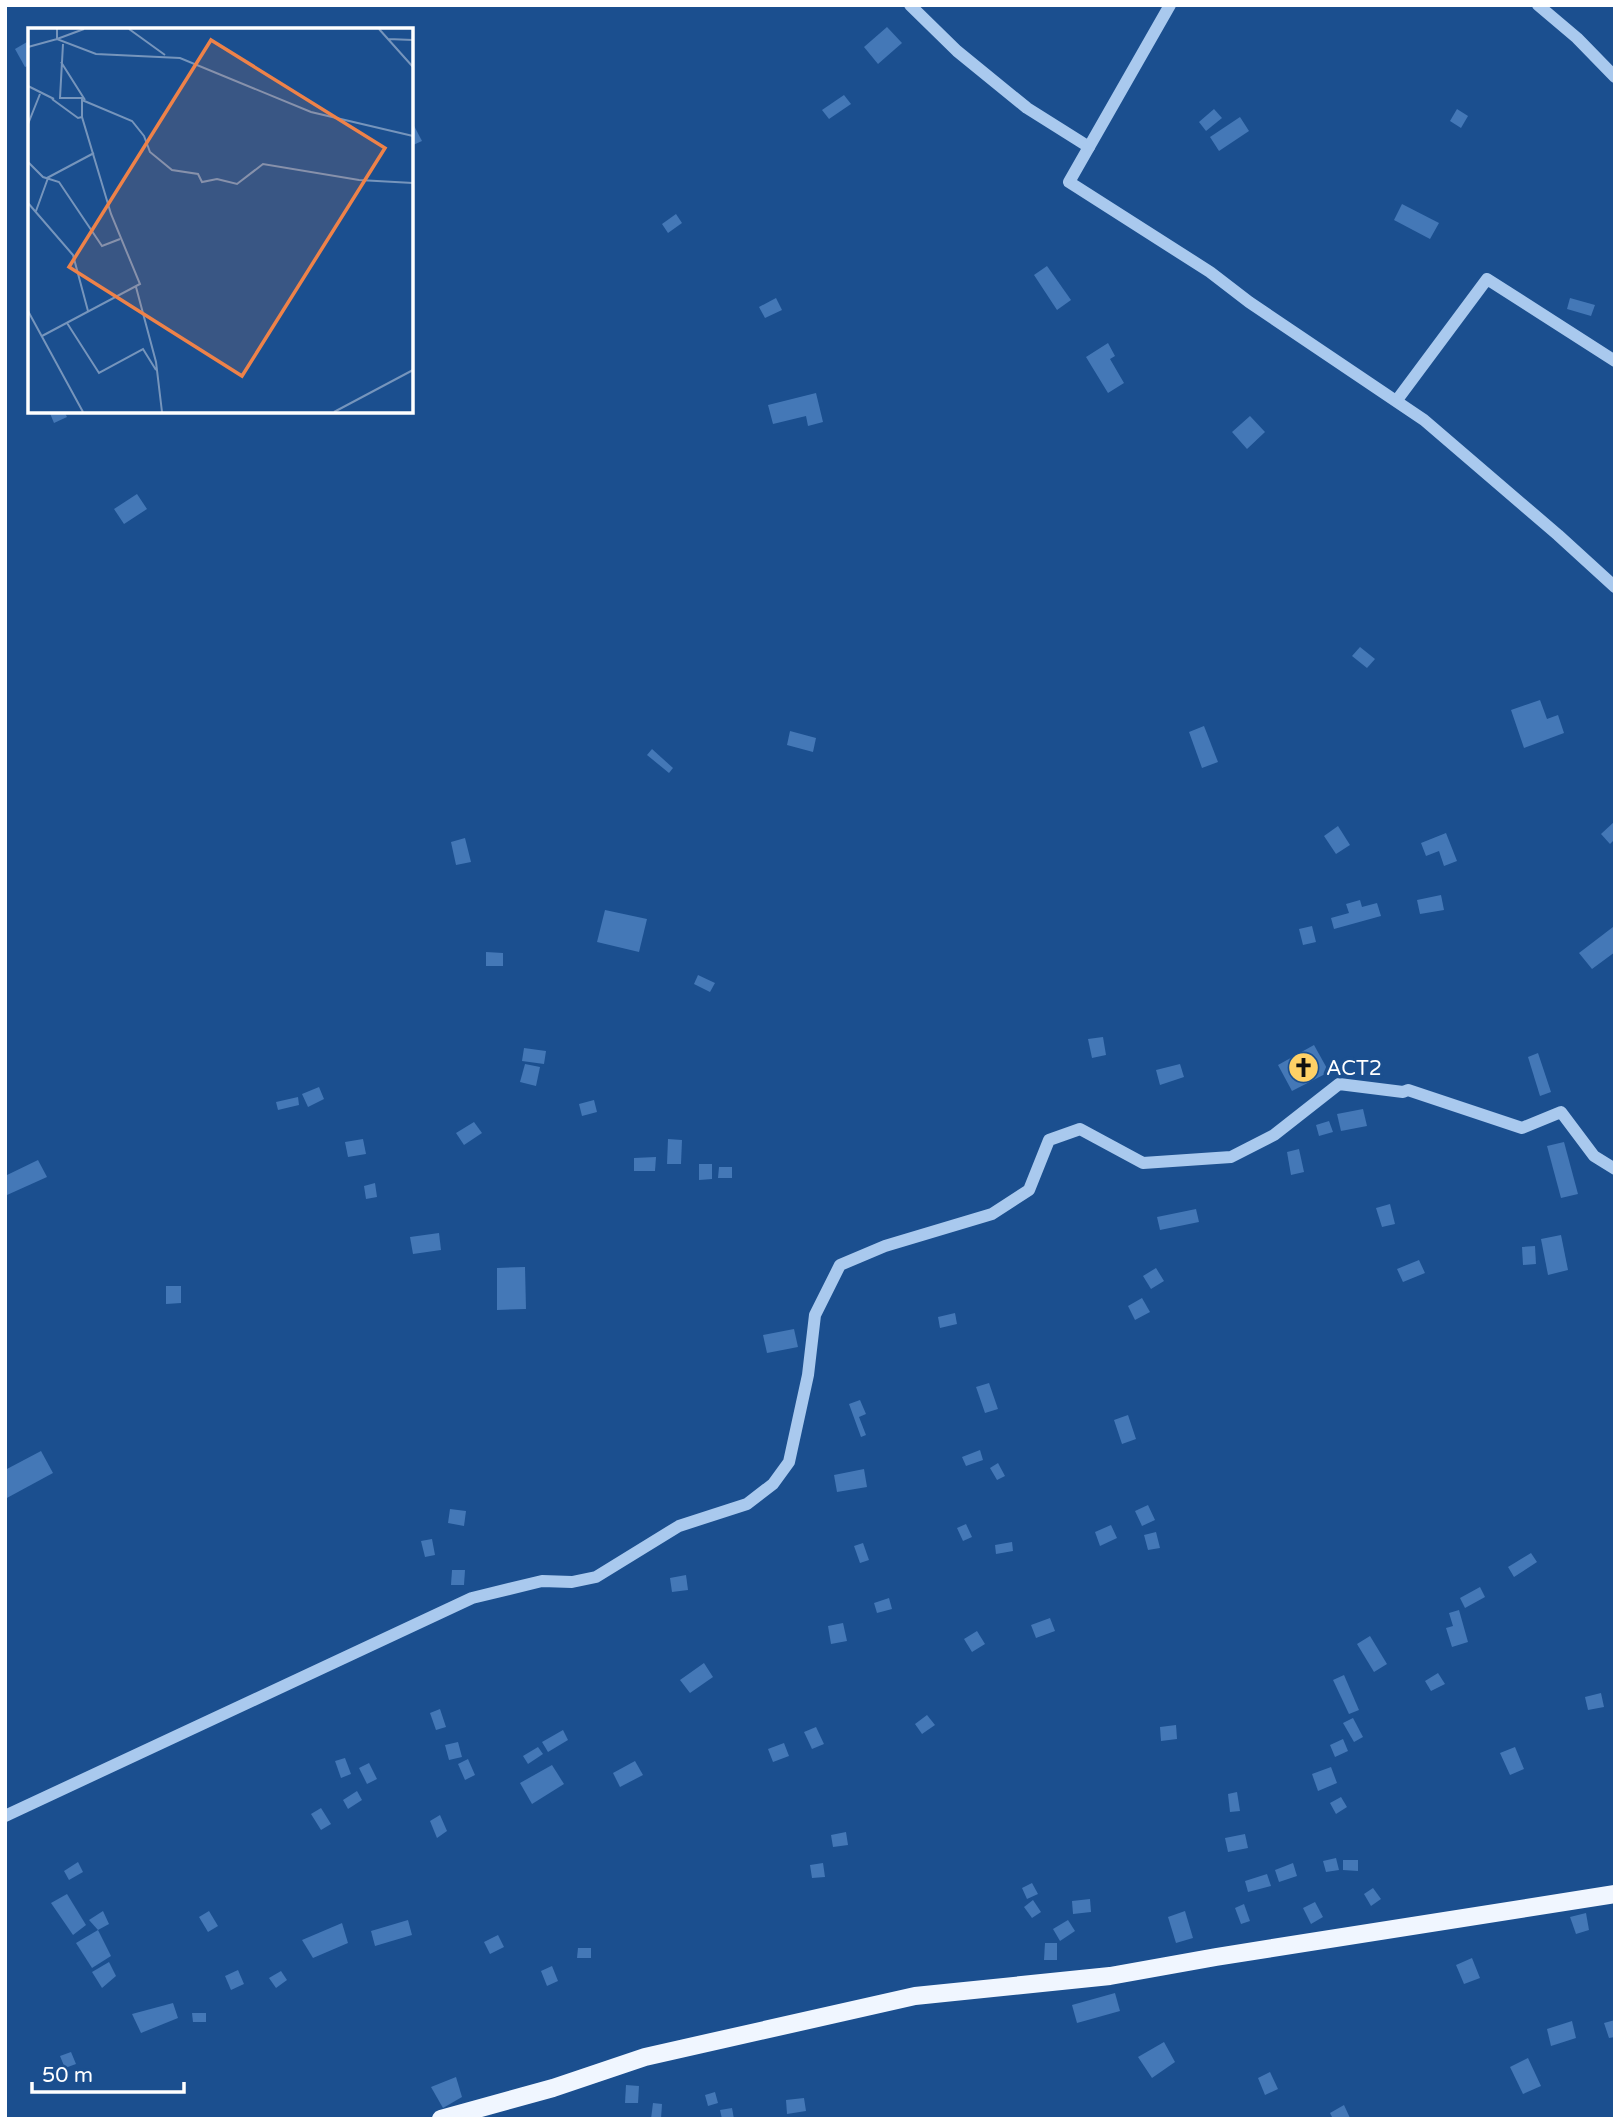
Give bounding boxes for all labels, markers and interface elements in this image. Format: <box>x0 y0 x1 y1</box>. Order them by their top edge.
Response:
inset map <box>28 28 413 413</box>
church icon: ACT2 <box>1286 1051 1320 1085</box>
place label: ACT2 <box>1326 1056 1382 1081</box>
scale bar <box>32 2050 184 2094</box>
text: 50 m <box>42 2063 93 2088</box>

